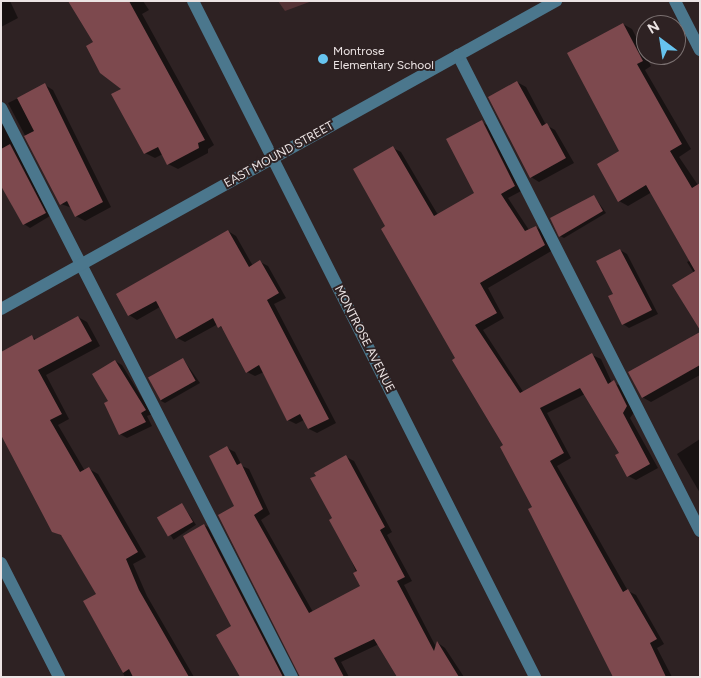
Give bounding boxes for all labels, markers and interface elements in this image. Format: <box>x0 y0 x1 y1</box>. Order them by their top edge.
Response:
north arrow <box>636 15 686 65</box>
text: N <box>645 18 663 38</box>
place label: Montrose Elementary School <box>333 45 434 73</box>
marker: Montrose Elementary School <box>317 53 329 65</box>
street label: EAST MOUND STREET <box>222 119 336 191</box>
street label: MONTROSE AVENUE <box>331 283 397 395</box>

